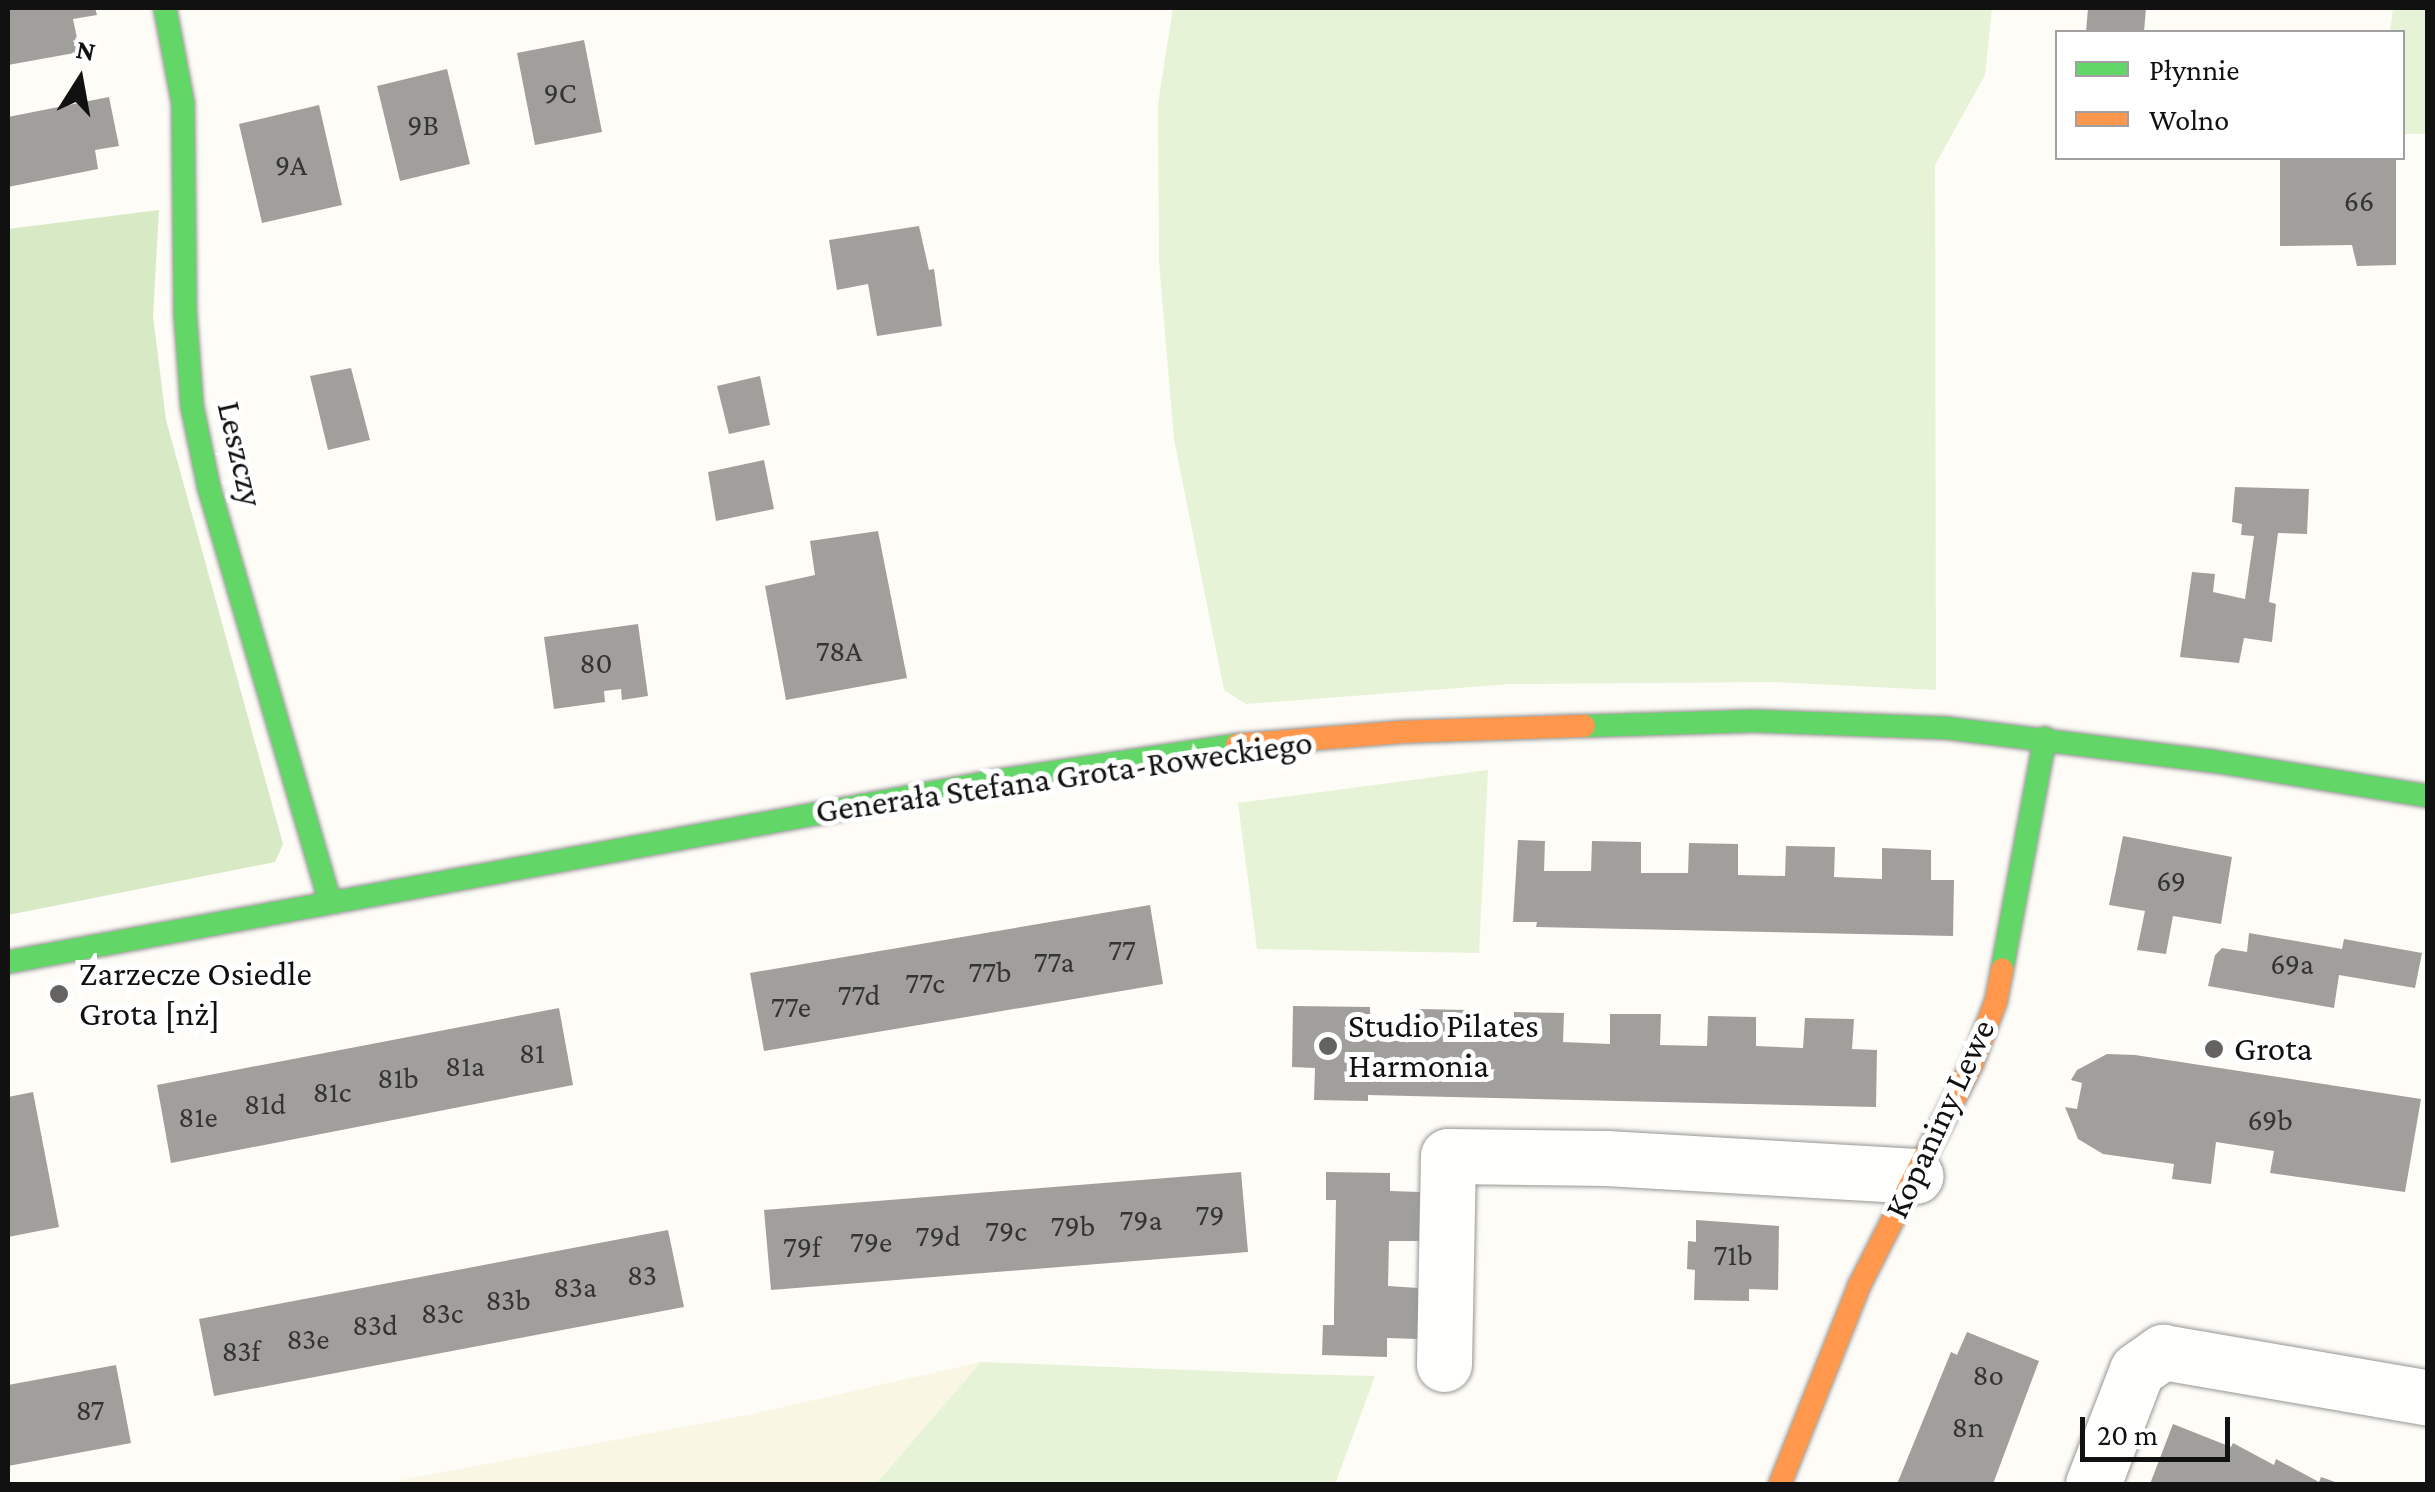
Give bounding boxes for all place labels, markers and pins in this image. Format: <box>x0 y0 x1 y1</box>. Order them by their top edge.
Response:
place label: Zarzecze Osiedle Grota [nż] <box>79 953 312 1035</box>
marker: Zarzecze Osiedle Grota [nż] <box>48 983 70 1005</box>
place label: Studio Pilates Harmonia <box>1348 1005 1539 1087</box>
place label: Grota <box>2234 1028 2313 1070</box>
marker: Studio Pilates Harmonia <box>1317 1035 1339 1057</box>
marker: Grota <box>2203 1038 2225 1060</box>

